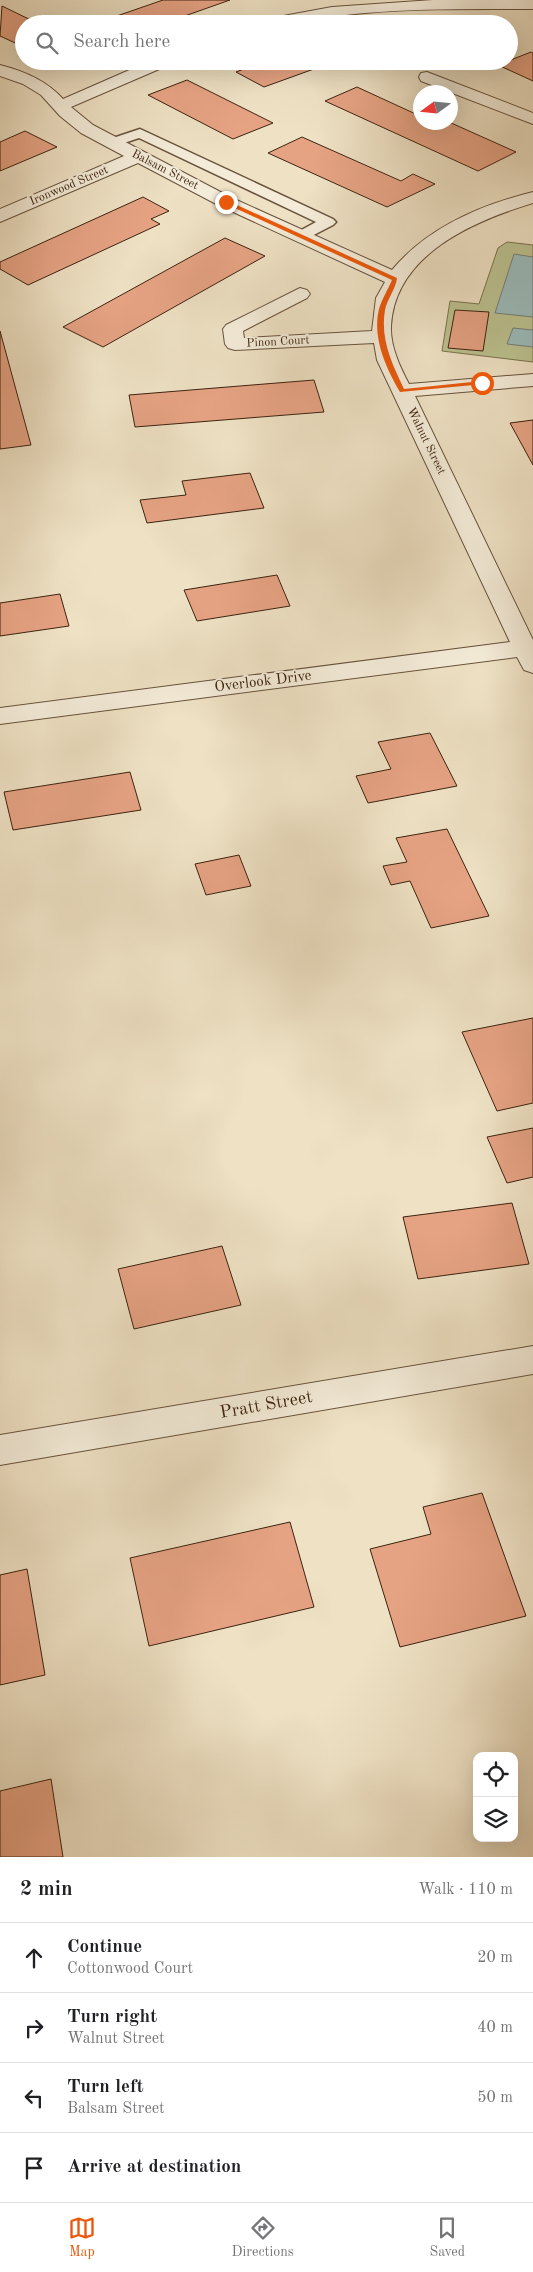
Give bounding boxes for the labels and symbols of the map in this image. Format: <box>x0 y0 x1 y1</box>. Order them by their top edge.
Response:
north arrow <box>413 85 458 130</box>
street label: Balsam Street <box>130 148 200 192</box>
street label: Ironwood Street <box>28 164 110 208</box>
route end <box>215 191 238 214</box>
street label: Pinon Court <box>246 334 310 350</box>
route start <box>471 372 494 395</box>
street label: Walnut Street <box>405 405 447 477</box>
street label: Overlook Drive <box>214 669 313 695</box>
street label: Pratt Street <box>218 1388 314 1422</box>

